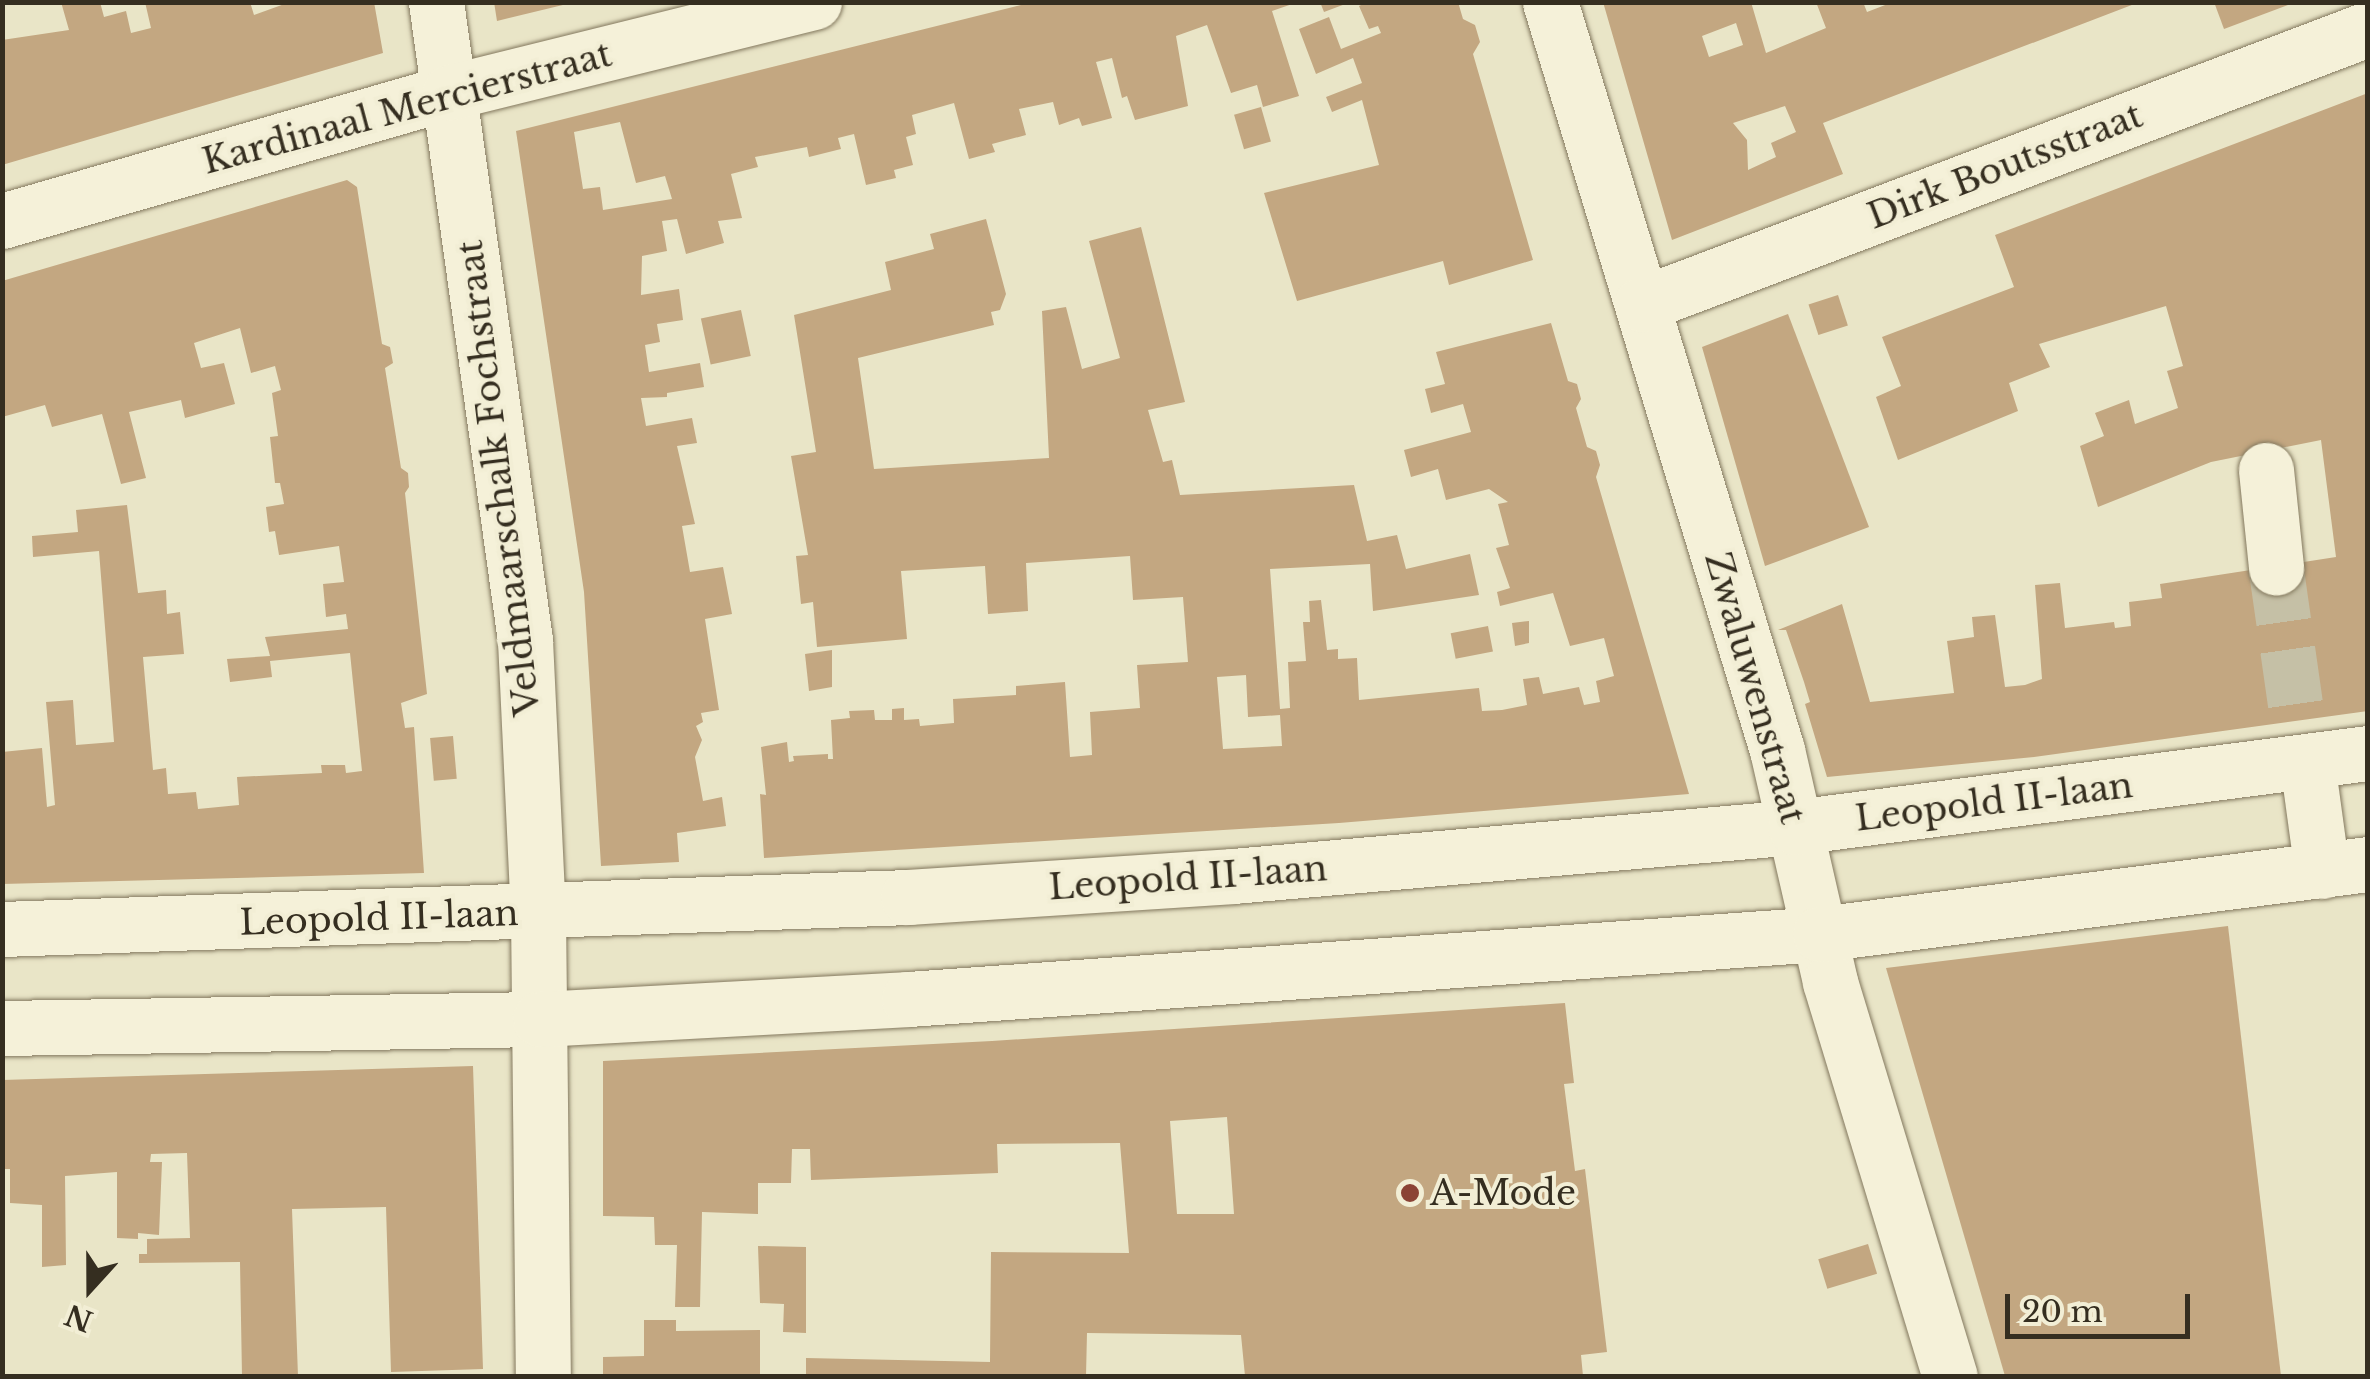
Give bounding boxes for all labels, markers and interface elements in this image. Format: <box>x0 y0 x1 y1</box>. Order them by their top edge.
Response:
street label: Kardinaal Mercierstraat <box>198 33 616 183</box>
street label: Dirk Boutsstraat <box>1861 94 2149 238</box>
street label: Veldmaarschalk Fochstraat <box>449 238 549 718</box>
street label: Zwaluwenstraat <box>1696 547 1814 829</box>
street label: Leopold II-laan <box>1853 764 2135 840</box>
street label: Leopold II-laan <box>1047 847 1329 909</box>
street label: Leopold II-laan <box>239 892 519 944</box>
place label: A-Mode <box>1430 1172 1576 1214</box>
marker: A-Mode <box>1399 1182 1421 1204</box>
north arrow <box>40 1239 140 1339</box>
scale bar <box>2010 1274 2195 1336</box>
text: 20 m <box>2022 1293 2103 1330</box>
text: N <box>61 1296 98 1339</box>

